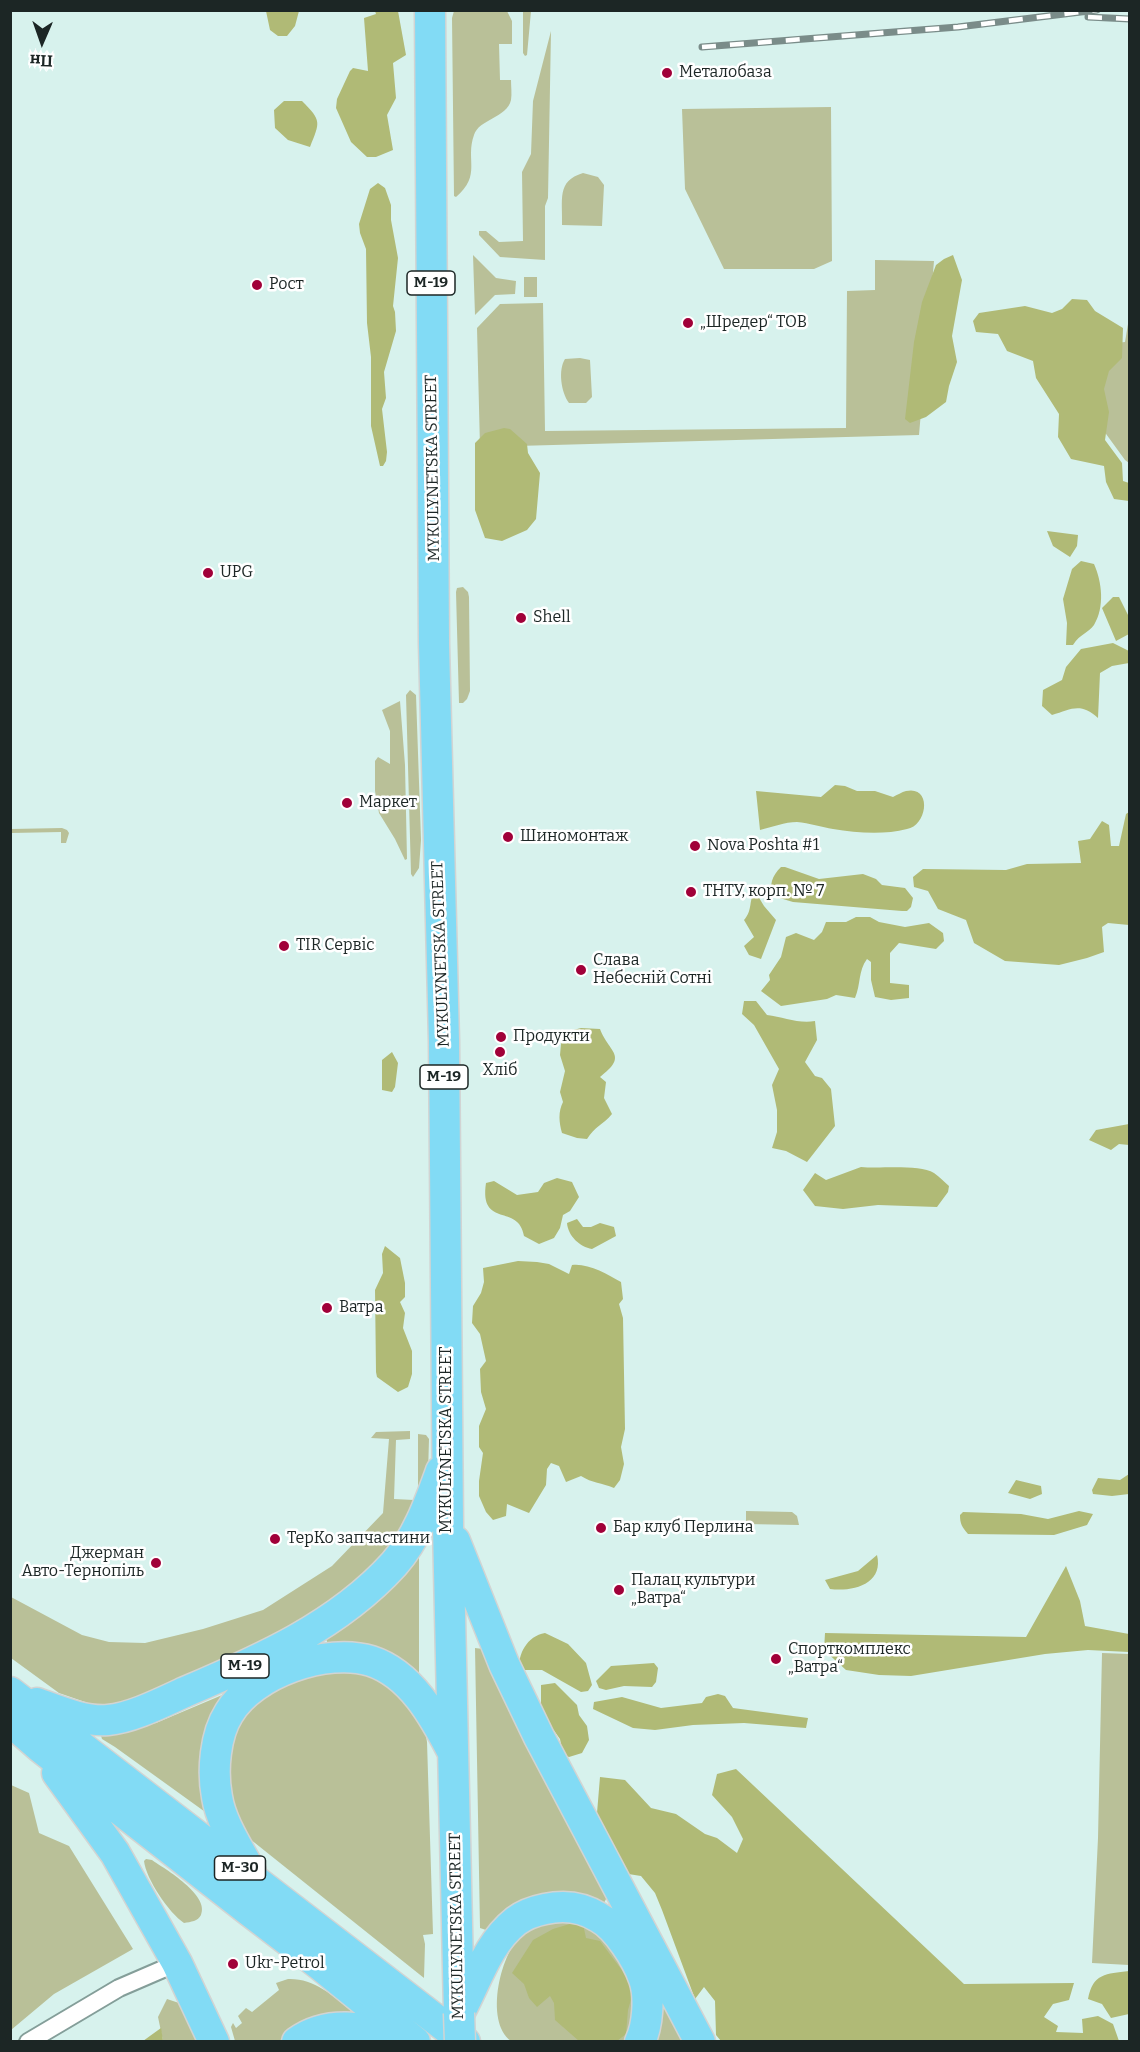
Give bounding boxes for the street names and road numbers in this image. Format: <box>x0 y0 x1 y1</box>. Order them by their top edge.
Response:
road number: М-19 <box>407 271 455 295</box>
street label: MYKULYNETSKA STREET <box>422 375 444 561</box>
street label: MYKULYNETSKA STREET <box>428 860 454 1048</box>
road number: М-19 <box>420 1065 468 1089</box>
street label: MYKULYNETSKA STREET <box>437 1347 457 1533</box>
road number: М-19 <box>221 1654 269 1678</box>
street label: MYKULYNETSKA STREET <box>446 1833 468 2019</box>
road number: М-30 <box>214 1856 266 1880</box>

